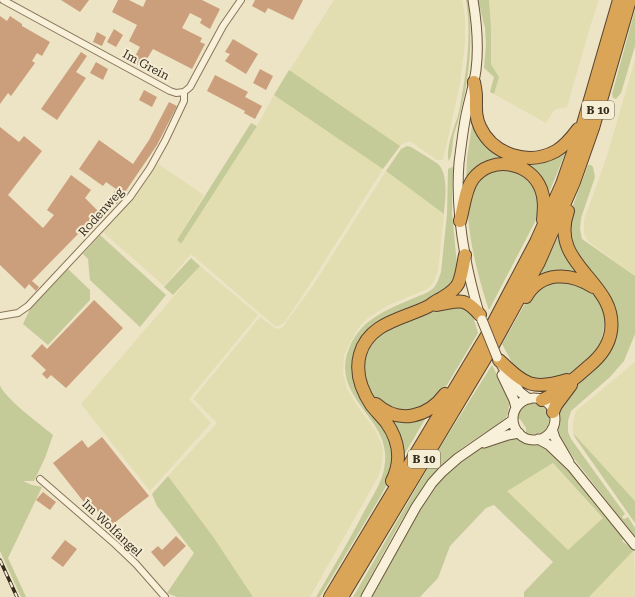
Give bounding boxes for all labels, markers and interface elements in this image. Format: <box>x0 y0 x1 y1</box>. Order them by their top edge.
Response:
street label: Im Grein <box>120 47 172 83</box>
road number: B 10 <box>582 101 614 119</box>
street label: Rodenweg <box>76 185 127 239</box>
road number: B 10 <box>408 450 440 468</box>
street label: Im Wolfangel <box>79 497 145 559</box>

